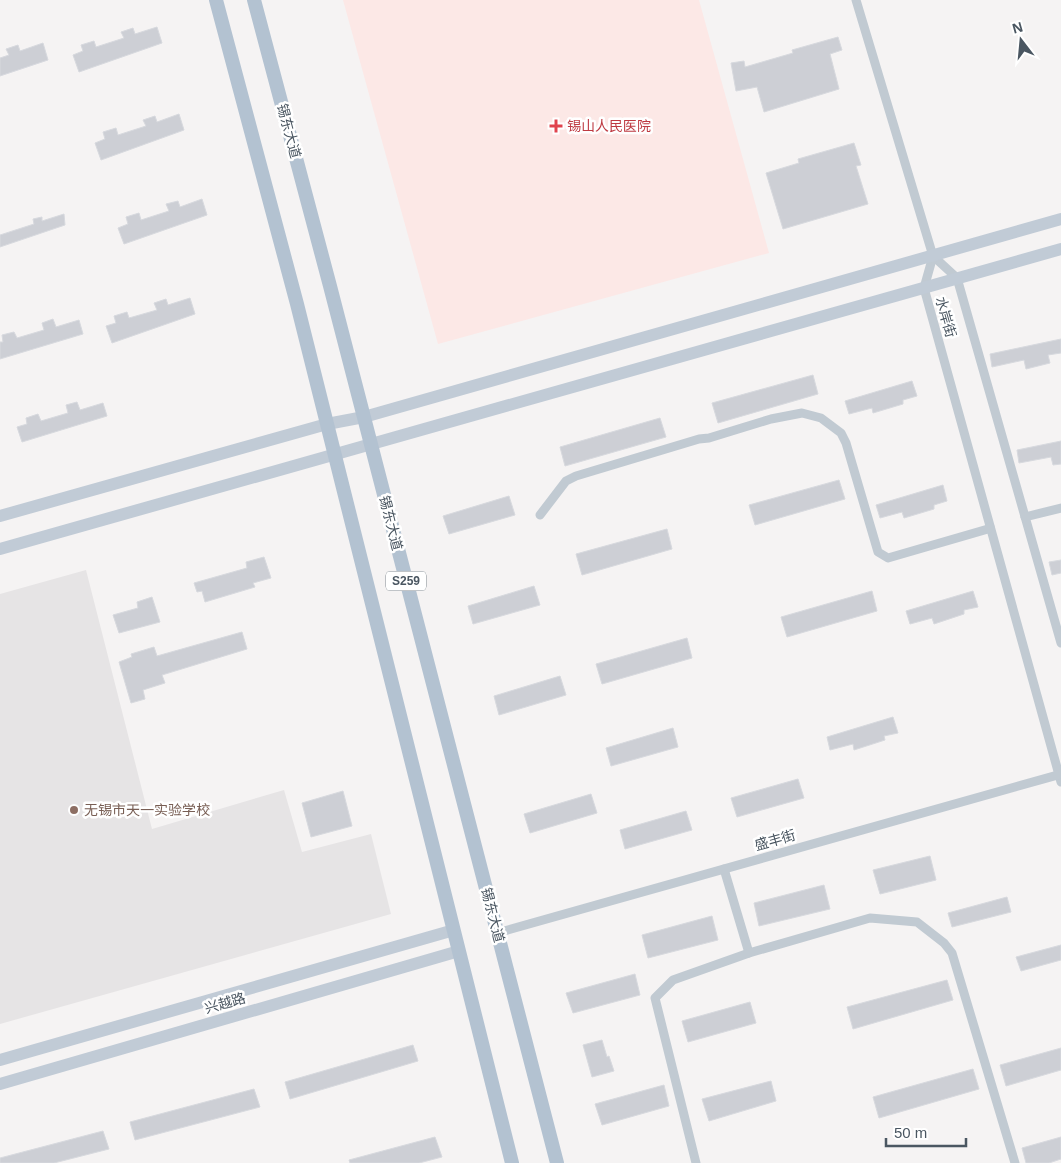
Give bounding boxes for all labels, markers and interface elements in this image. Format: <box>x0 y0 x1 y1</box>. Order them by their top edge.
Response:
north arrow <box>996 15 1046 65</box>
text: N <box>1010 18 1024 37</box>
street label: 锡东大道 <box>274 102 304 160</box>
place label: 锡山人民医院 <box>567 118 651 134</box>
marker: 锡山人民医院 <box>549 119 563 133</box>
street label: 水岸街 <box>933 295 959 339</box>
street label: 锡东大道 <box>376 494 406 552</box>
road number: S259 <box>386 572 426 590</box>
place label: 无锡市天一实验学校 <box>84 802 210 818</box>
marker: 无锡市天一实验学校 <box>68 804 80 816</box>
street label: 盛丰街 <box>753 827 797 853</box>
street label: 锡东大道 <box>478 886 508 944</box>
street label: 兴越路 <box>203 990 247 1016</box>
scale bar <box>886 1116 966 1148</box>
text: 50 m <box>894 1124 927 1141</box>

